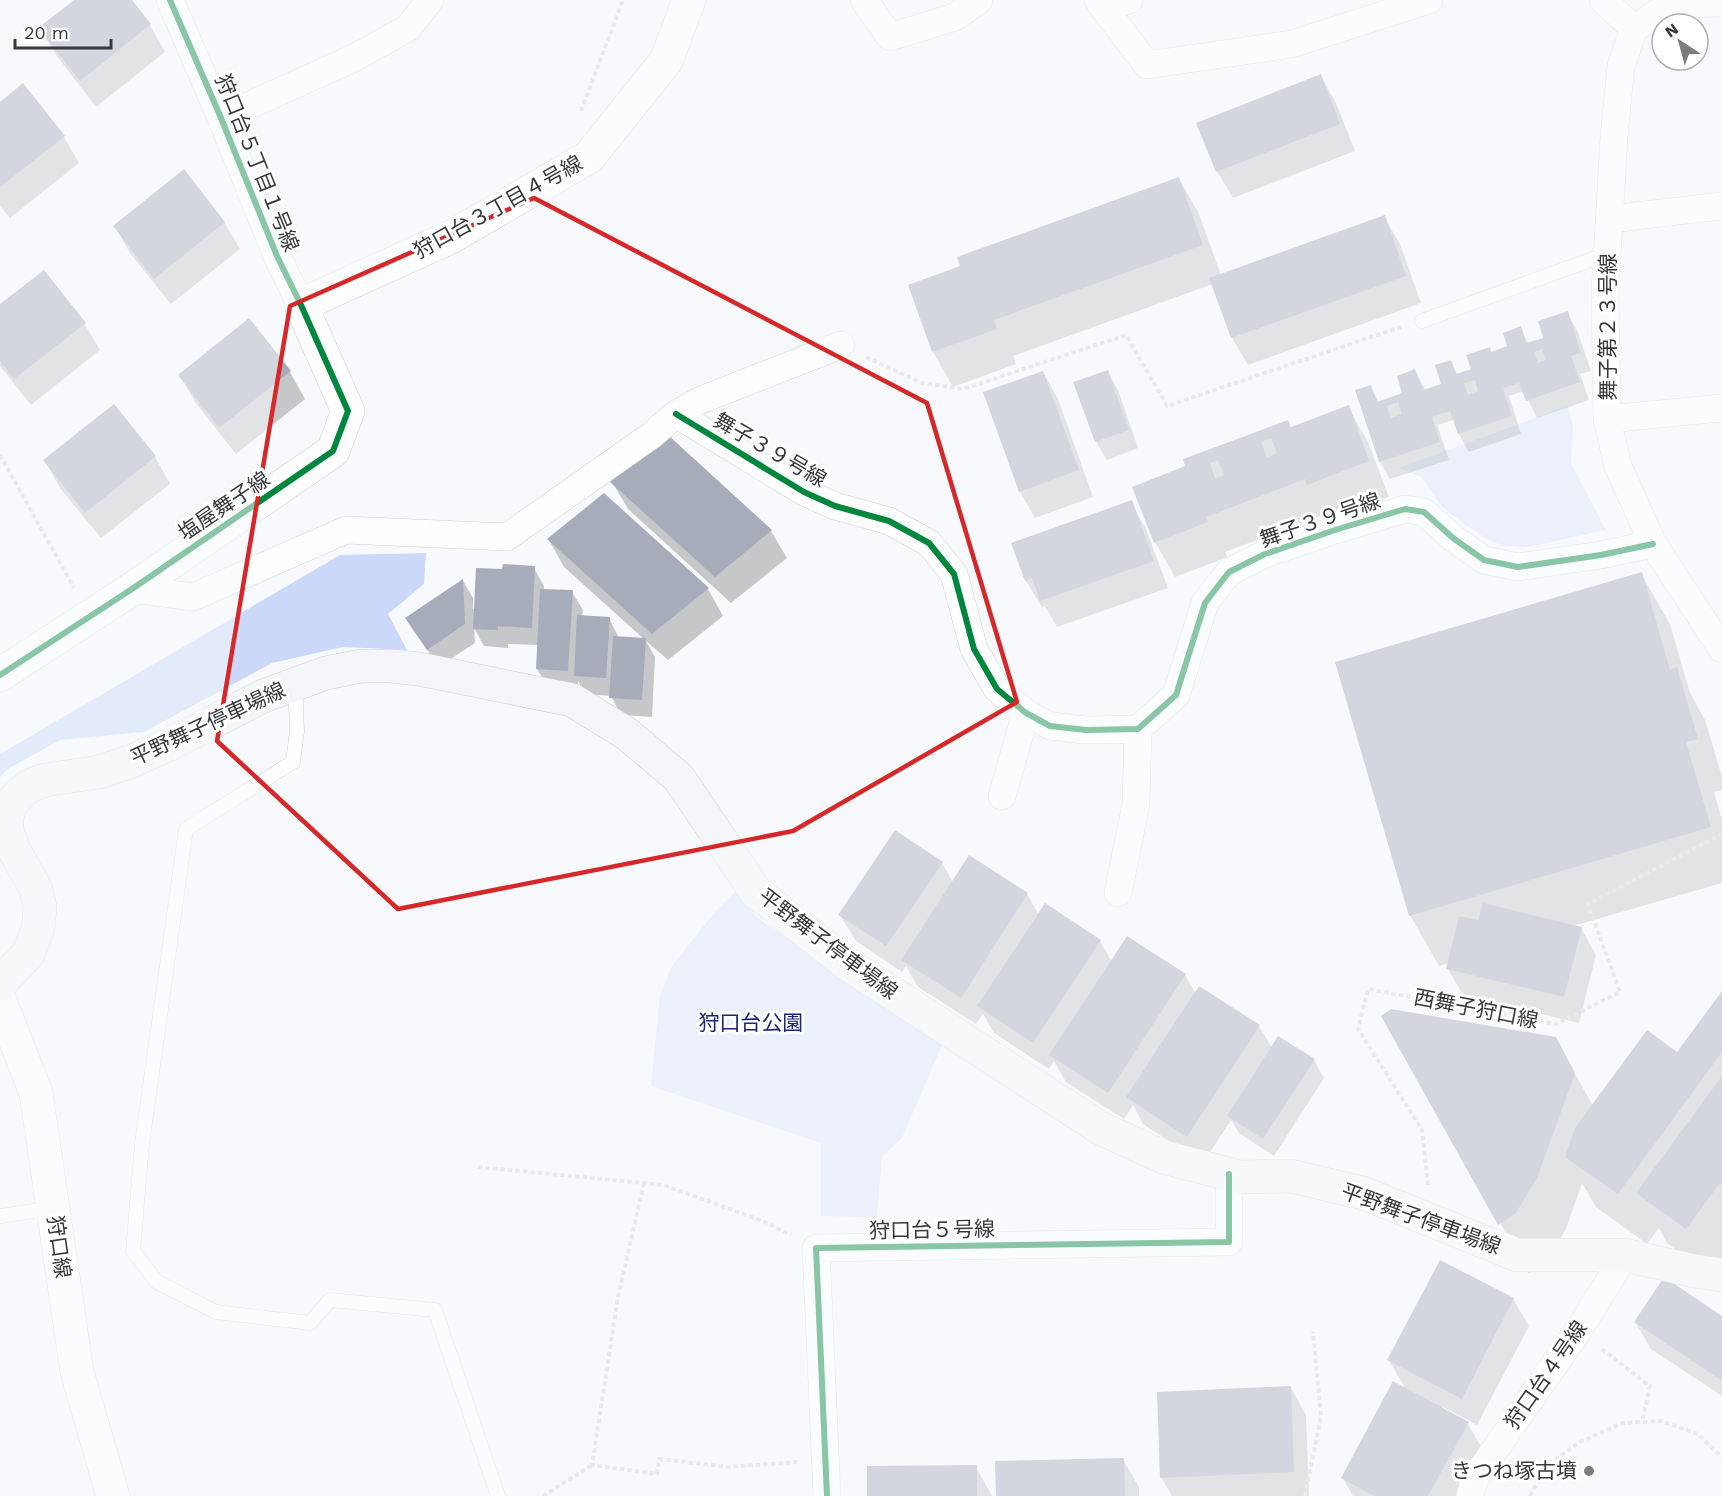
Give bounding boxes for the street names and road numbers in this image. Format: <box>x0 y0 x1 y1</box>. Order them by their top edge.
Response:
street label: 狩口台５丁目１号線 <box>210 71 304 255</box>
street label: 狩口台３丁目４号線 <box>409 150 586 263</box>
street label: 舞子第２３号線 <box>1595 254 1620 401</box>
street label: 舞子３９号線 <box>709 407 831 492</box>
street label: 塩屋舞子線 <box>173 466 274 545</box>
street label: 舞子３９号線 <box>1256 487 1383 552</box>
street label: 平野舞子停車場線 <box>126 677 289 770</box>
street label: 平野舞子停車場線 <box>754 883 903 1004</box>
street label: 西舞子狩口線 <box>1412 984 1540 1033</box>
street label: 平野舞子停車場線 <box>1338 1178 1504 1259</box>
street label: 狩口線 <box>43 1214 76 1280</box>
street label: 狩口台５号線 <box>869 1216 995 1243</box>
street label: 狩口台４号線 <box>1499 1316 1592 1433</box>

